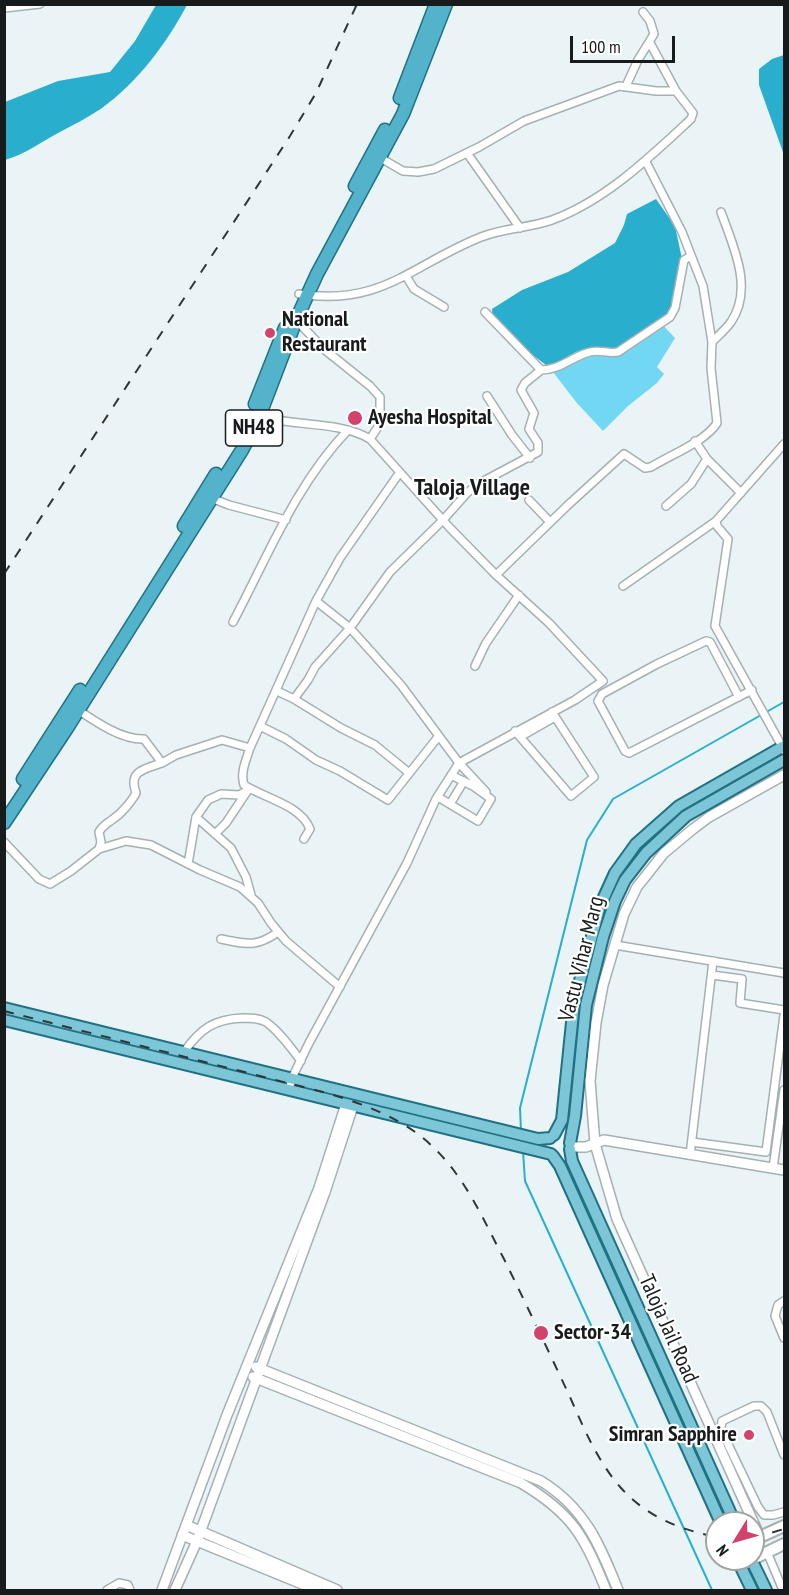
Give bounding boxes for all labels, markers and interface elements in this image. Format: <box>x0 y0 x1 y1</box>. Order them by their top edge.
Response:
scale bar <box>573 24 678 62</box>
text: 100 m <box>581 35 621 58</box>
place label: National Restaurant <box>282 307 366 358</box>
marker: National Restaurant <box>263 326 277 340</box>
place label: Ayesha Hospital <box>368 405 492 431</box>
marker: Ayesha Hospital <box>346 409 364 427</box>
road number: NH48 <box>226 410 282 446</box>
district label: Taloja Village <box>414 474 530 502</box>
street label: Vastu Vihar Marg <box>554 894 610 1024</box>
street label: Taloja Jail Road <box>632 1271 704 1387</box>
place label: Sector-34 <box>554 1320 631 1346</box>
marker: Sector-34 <box>532 1324 550 1342</box>
place label: Simran Sapphire <box>609 1422 737 1448</box>
marker: Simran Sapphire <box>742 1428 756 1442</box>
north arrow <box>705 1511 765 1571</box>
text: N <box>712 1541 733 1560</box>

